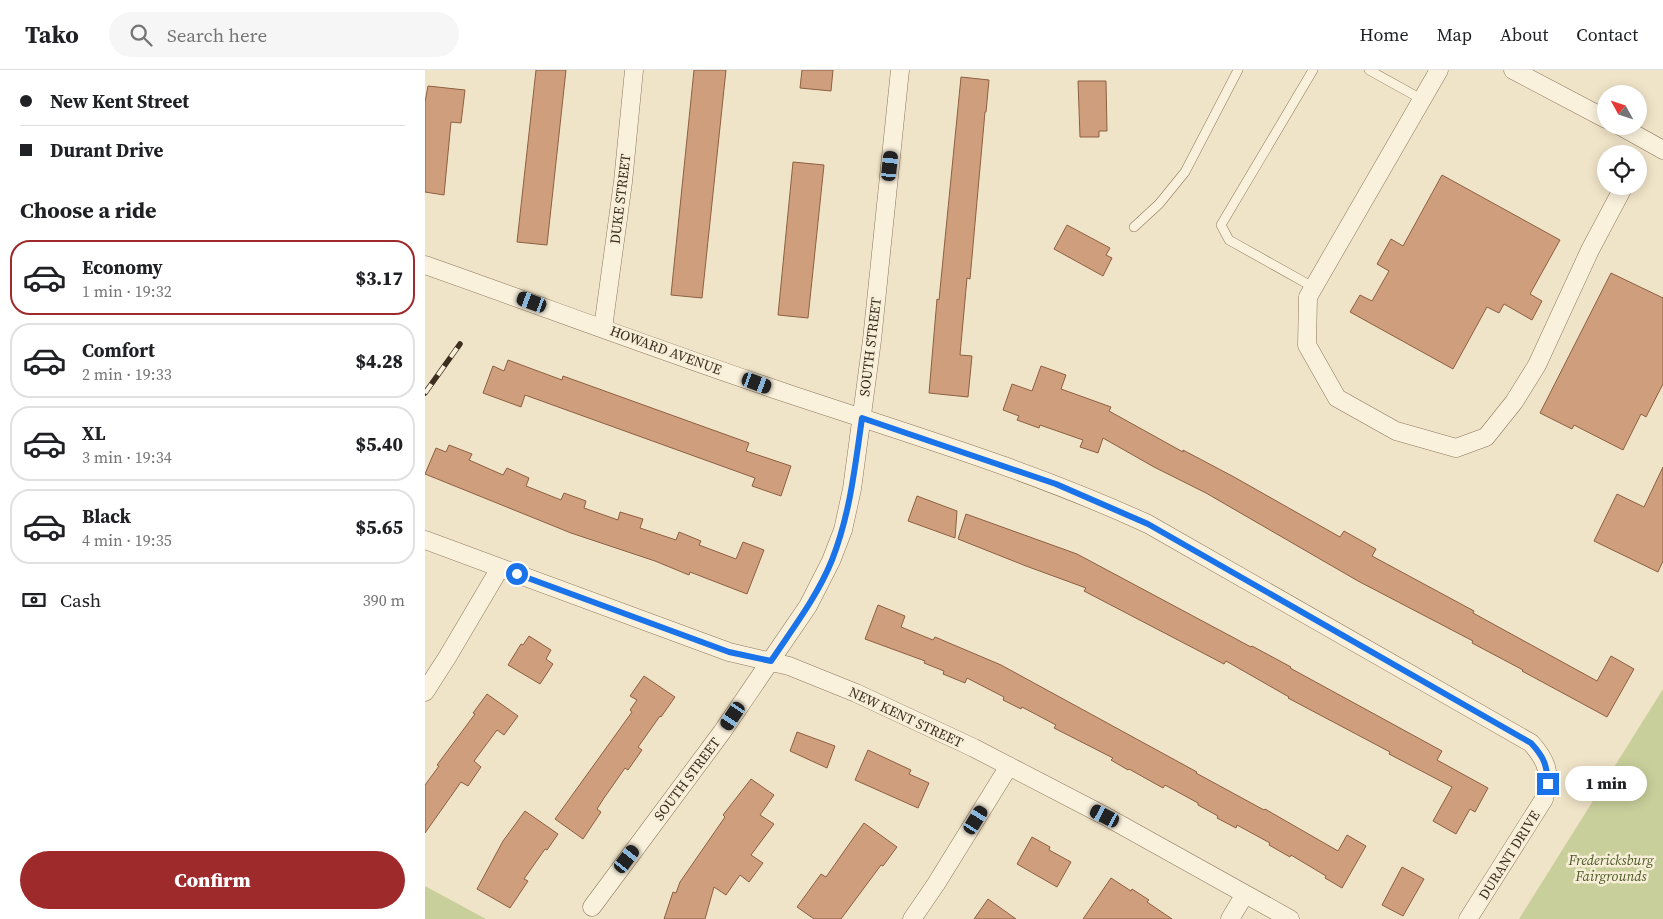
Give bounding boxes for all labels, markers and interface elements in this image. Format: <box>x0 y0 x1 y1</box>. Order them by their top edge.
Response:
search box <box>109 12 459 57</box>
text: Tako <box>25 18 79 51</box>
icon: search <box>127 21 155 49</box>
text: Search here <box>167 22 267 48</box>
text: Home <box>1360 22 1409 47</box>
text: Map <box>1437 22 1472 47</box>
text: About <box>1500 22 1548 47</box>
text: Contact <box>1576 22 1638 47</box>
north arrow <box>1597 85 1647 135</box>
map controls <box>1597 85 1647 195</box>
text: New Kent Street <box>50 88 189 114</box>
text: Durant Drive <box>50 137 163 163</box>
button: locate <box>1597 145 1647 195</box>
car <box>880 150 899 182</box>
street label: DUKE STREET <box>605 152 636 245</box>
text: Choose a ride <box>20 195 157 225</box>
text: Economy <box>82 254 163 280</box>
icon: car <box>22 255 67 300</box>
text: $3.17 <box>355 265 403 291</box>
text: 1 min · 19:32 <box>82 280 172 302</box>
car <box>515 290 548 314</box>
street label: SOUTH STREET <box>854 296 886 398</box>
street label: HOWARD AVENUE <box>607 320 725 380</box>
text: Comfort <box>82 337 155 363</box>
icon: car <box>22 338 67 383</box>
text: $4.28 <box>355 348 403 374</box>
text: 2 min · 19:33 <box>82 363 172 385</box>
car <box>740 371 773 395</box>
text: XL <box>82 420 105 446</box>
icon: car <box>22 421 67 466</box>
text: $5.40 <box>355 431 403 457</box>
text: 3 min · 19:34 <box>82 446 172 468</box>
text: Black <box>82 503 131 529</box>
icon: car <box>22 504 67 549</box>
text: $5.65 <box>355 514 403 540</box>
text: 4 min · 19:35 <box>82 529 172 551</box>
route start <box>506 563 528 585</box>
icon: cash <box>20 586 48 614</box>
text: Cash <box>60 587 101 613</box>
text: 390 m <box>363 589 405 611</box>
street label: NEW KENT STREET <box>846 682 967 752</box>
car <box>718 699 747 733</box>
street label: SOUTH STREET <box>649 733 725 825</box>
callout: 1 min <box>1565 766 1648 802</box>
text: 1 min <box>1585 772 1627 794</box>
route end <box>1537 773 1559 795</box>
car <box>961 803 990 837</box>
car <box>1088 803 1121 829</box>
street label: DURANT DRIVE <box>1474 807 1544 903</box>
car <box>611 843 642 875</box>
park label: Fredericksburg Fairgrounds <box>1567 850 1655 886</box>
button: Confirm <box>20 851 405 909</box>

